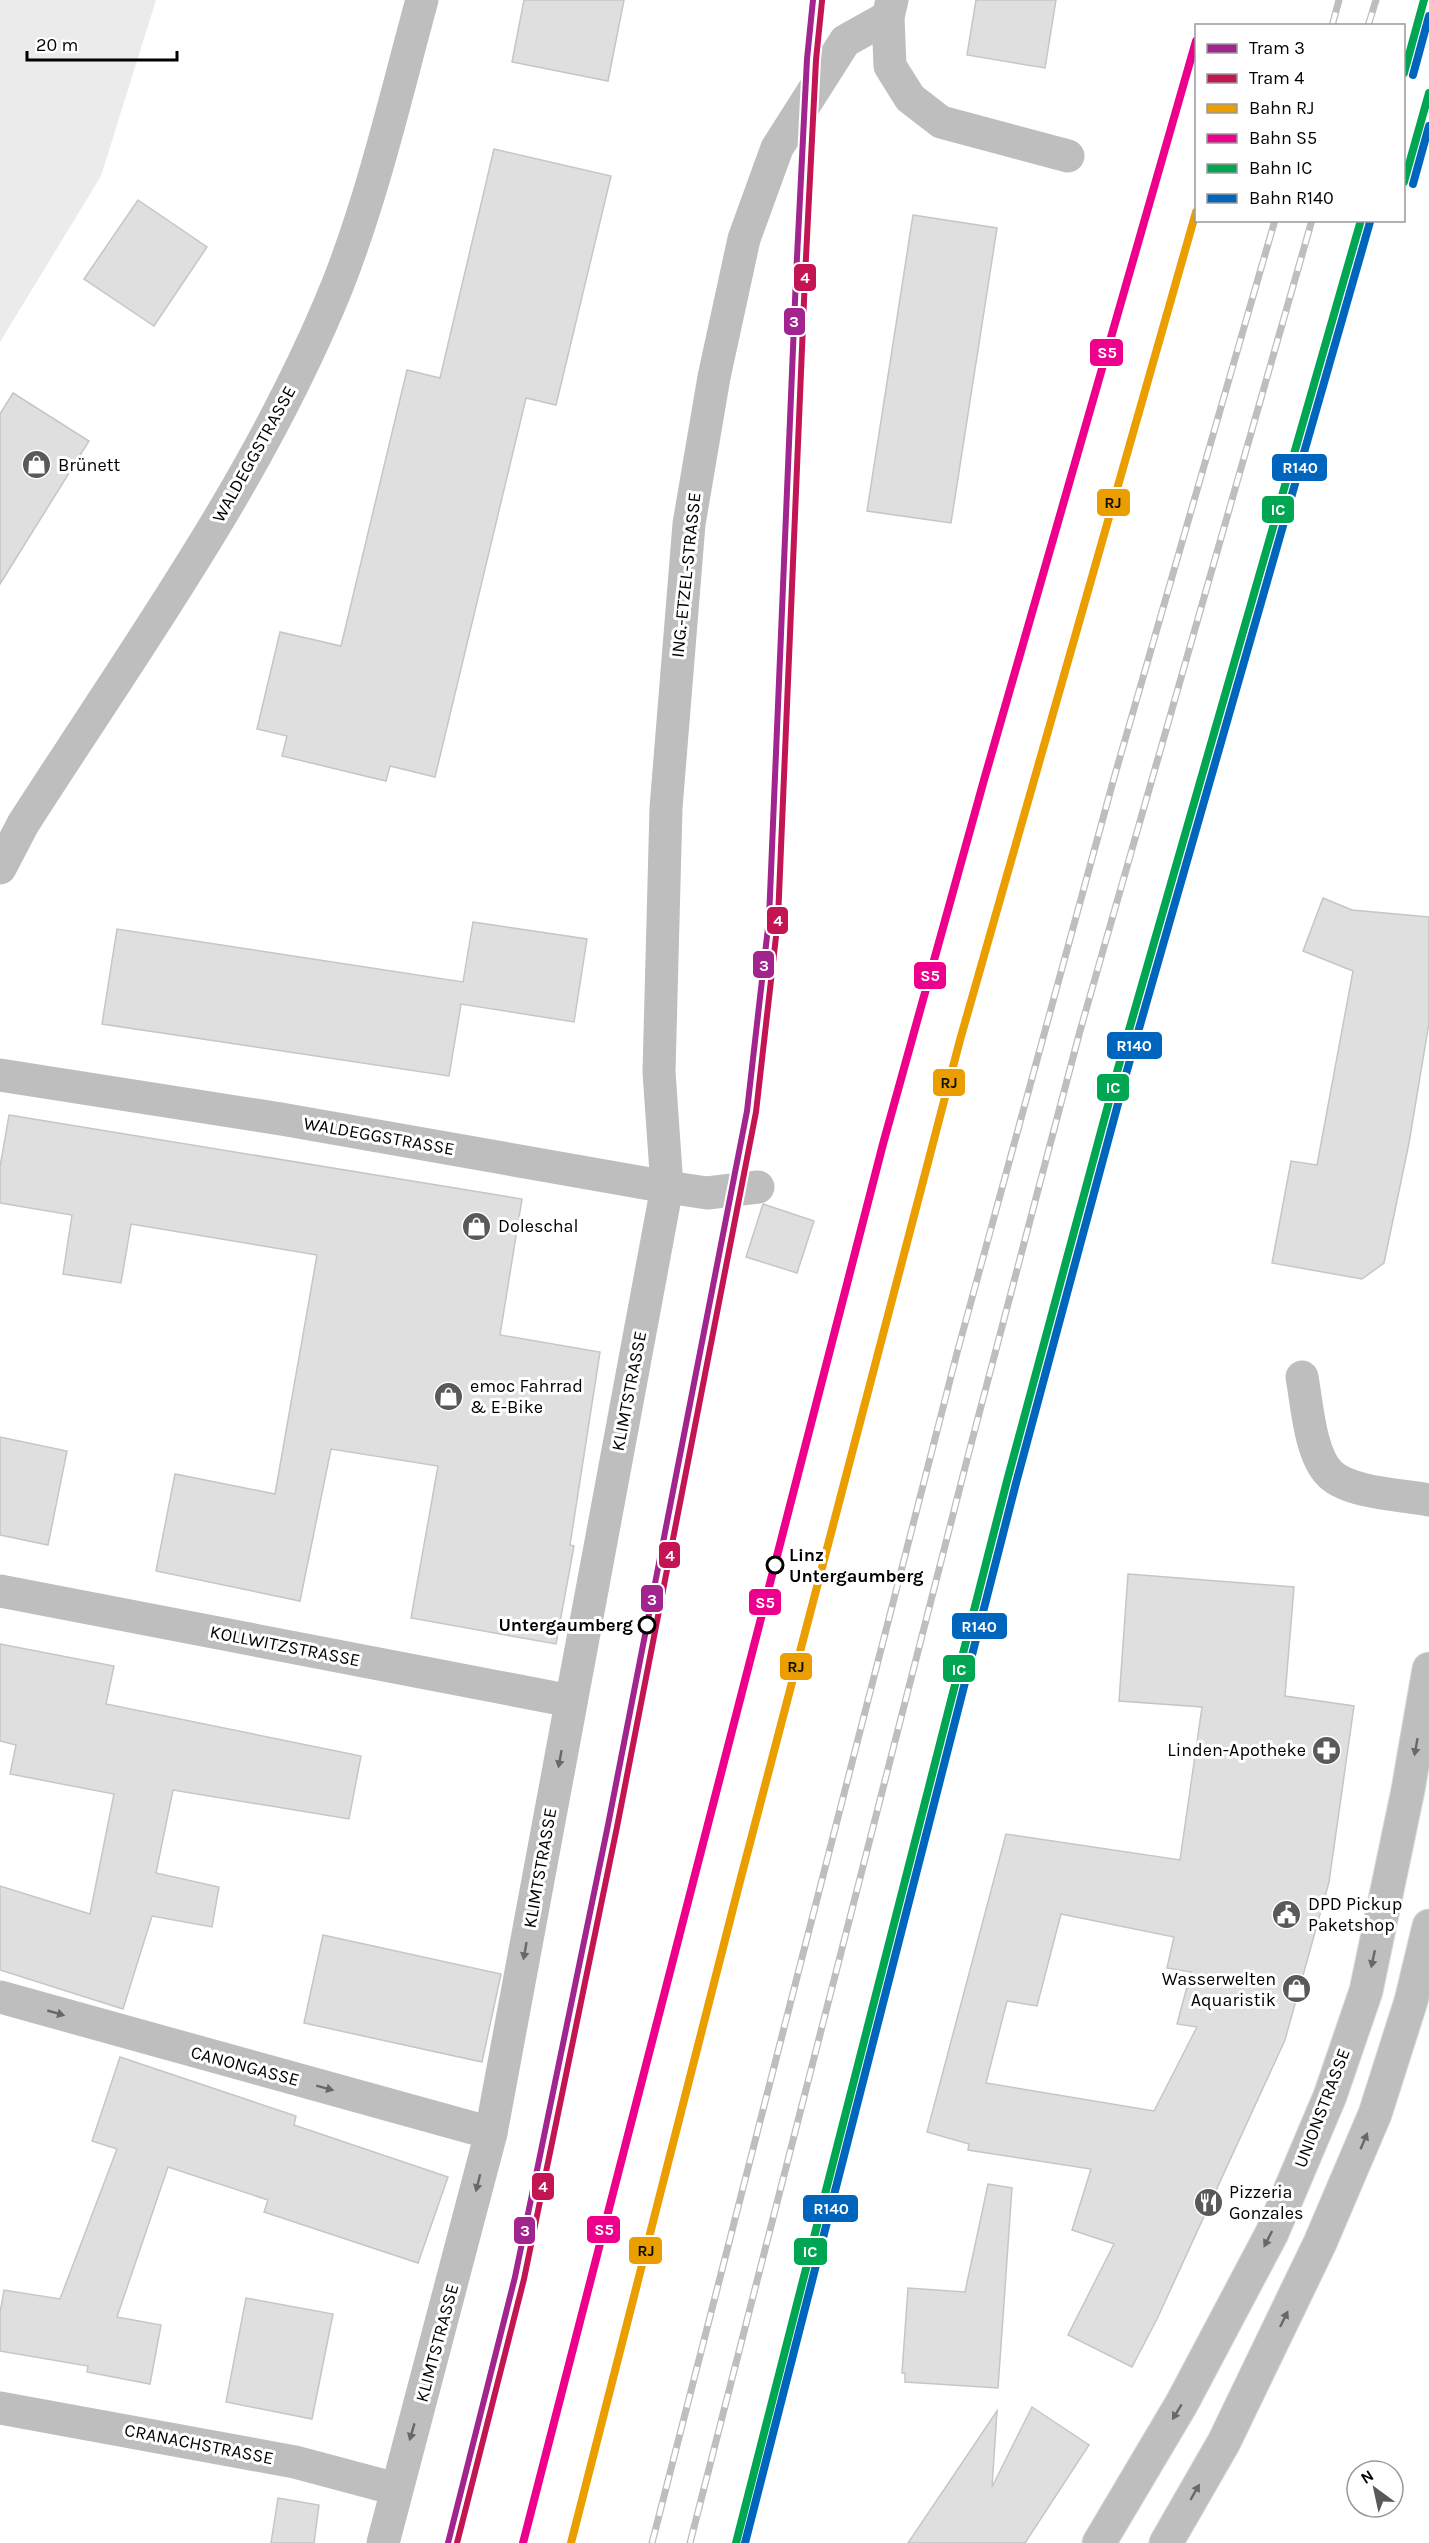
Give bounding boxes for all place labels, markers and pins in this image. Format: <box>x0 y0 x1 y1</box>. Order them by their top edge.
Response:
shop icon: Brünett <box>21 449 53 481</box>
place label: Brünett <box>58 454 120 476</box>
shop icon: Doleschal <box>461 1210 493 1242</box>
place label: Doleschal <box>498 1215 579 1237</box>
place label: emoc Fahrrad & E-Bike <box>470 1375 583 1418</box>
shop icon: emoc Fahrrad & E-Bike <box>433 1380 465 1412</box>
place label: Linz Untergaumberg <box>789 1544 924 1587</box>
marker: Linz Untergaumberg <box>766 1556 784 1574</box>
place label: Untergaumberg <box>498 1614 634 1636</box>
marker: Untergaumberg <box>638 1616 656 1634</box>
pharmacy icon: Linden-Apotheke <box>1311 1734 1343 1766</box>
place label: Linden-Apotheke <box>1167 1739 1306 1761</box>
place label: DPD Pickup Paketshop <box>1308 1893 1402 1936</box>
public building icon: DPD Pickup Paketshop <box>1271 1898 1303 1930</box>
place label: Wasserwelten Aquaristik <box>1162 1968 1276 2011</box>
shop icon: Wasserwelten Aquaristik <box>1281 1973 1313 2005</box>
place label: Pizzeria Gonzales <box>1229 2181 1304 2224</box>
restaurant icon: Pizzeria Gonzales <box>1192 2186 1224 2218</box>

